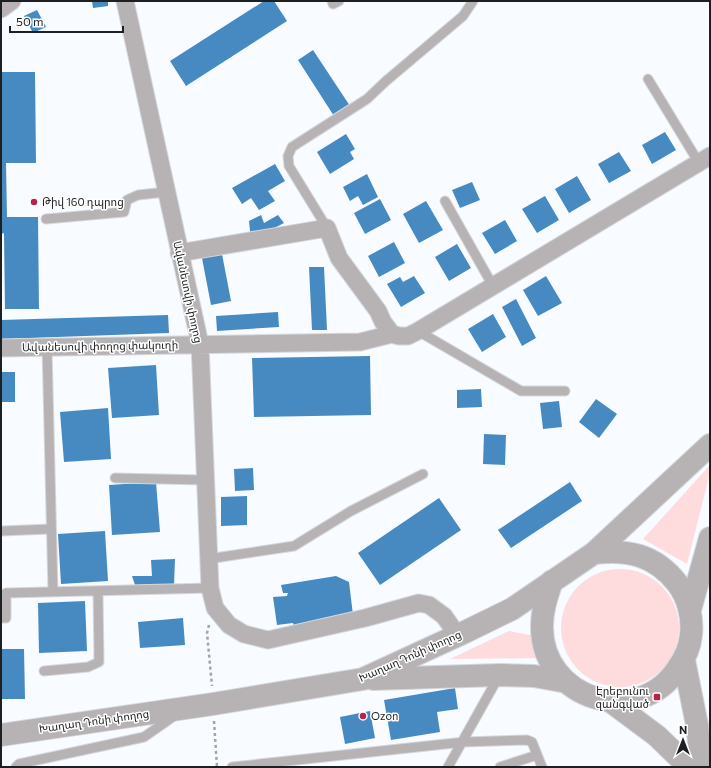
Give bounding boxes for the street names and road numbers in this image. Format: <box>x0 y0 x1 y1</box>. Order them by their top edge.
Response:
street label: Ավանեսովի փողոց <box>170 240 206 344</box>
street label: Ավանեսովի փողոց փակուղի <box>22 338 178 354</box>
street label: Խաղաղ Դոնի փողոց <box>356 627 464 685</box>
street label: Խաղաղ Դոնի փողոց <box>38 706 150 736</box>

